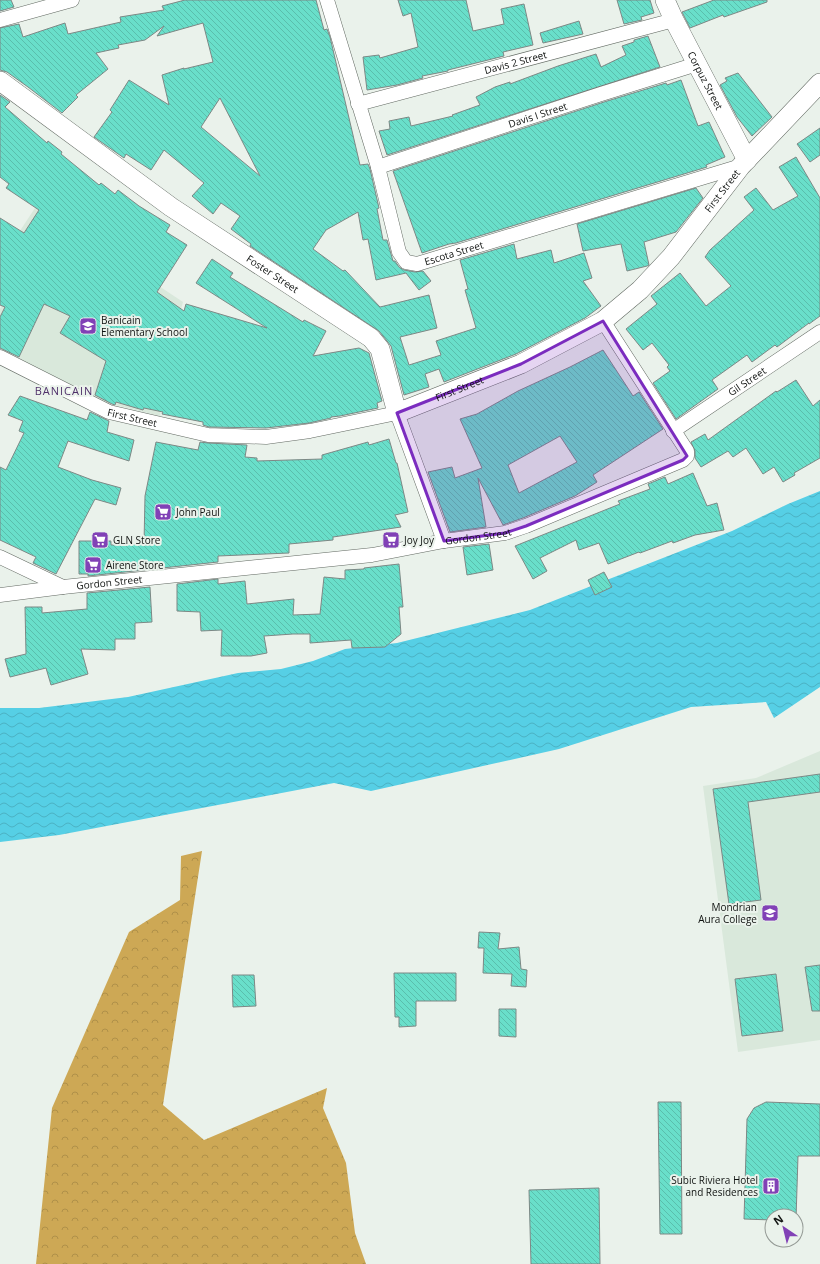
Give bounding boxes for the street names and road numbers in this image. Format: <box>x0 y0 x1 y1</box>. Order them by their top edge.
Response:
street label: Davis 2 Street <box>483 47 549 77</box>
street label: Corpuz Street <box>684 49 727 112</box>
street label: Davis I Street <box>506 98 569 131</box>
street label: First Street <box>701 166 743 215</box>
street label: Escota Street <box>423 237 485 268</box>
street label: Foster Street <box>244 251 302 296</box>
street label: Gil Street <box>725 363 769 399</box>
street label: First Street <box>433 372 486 404</box>
street label: First Street <box>106 405 159 430</box>
street label: Gordon Street <box>444 524 513 548</box>
street label: Gordon Street <box>76 572 143 593</box>

